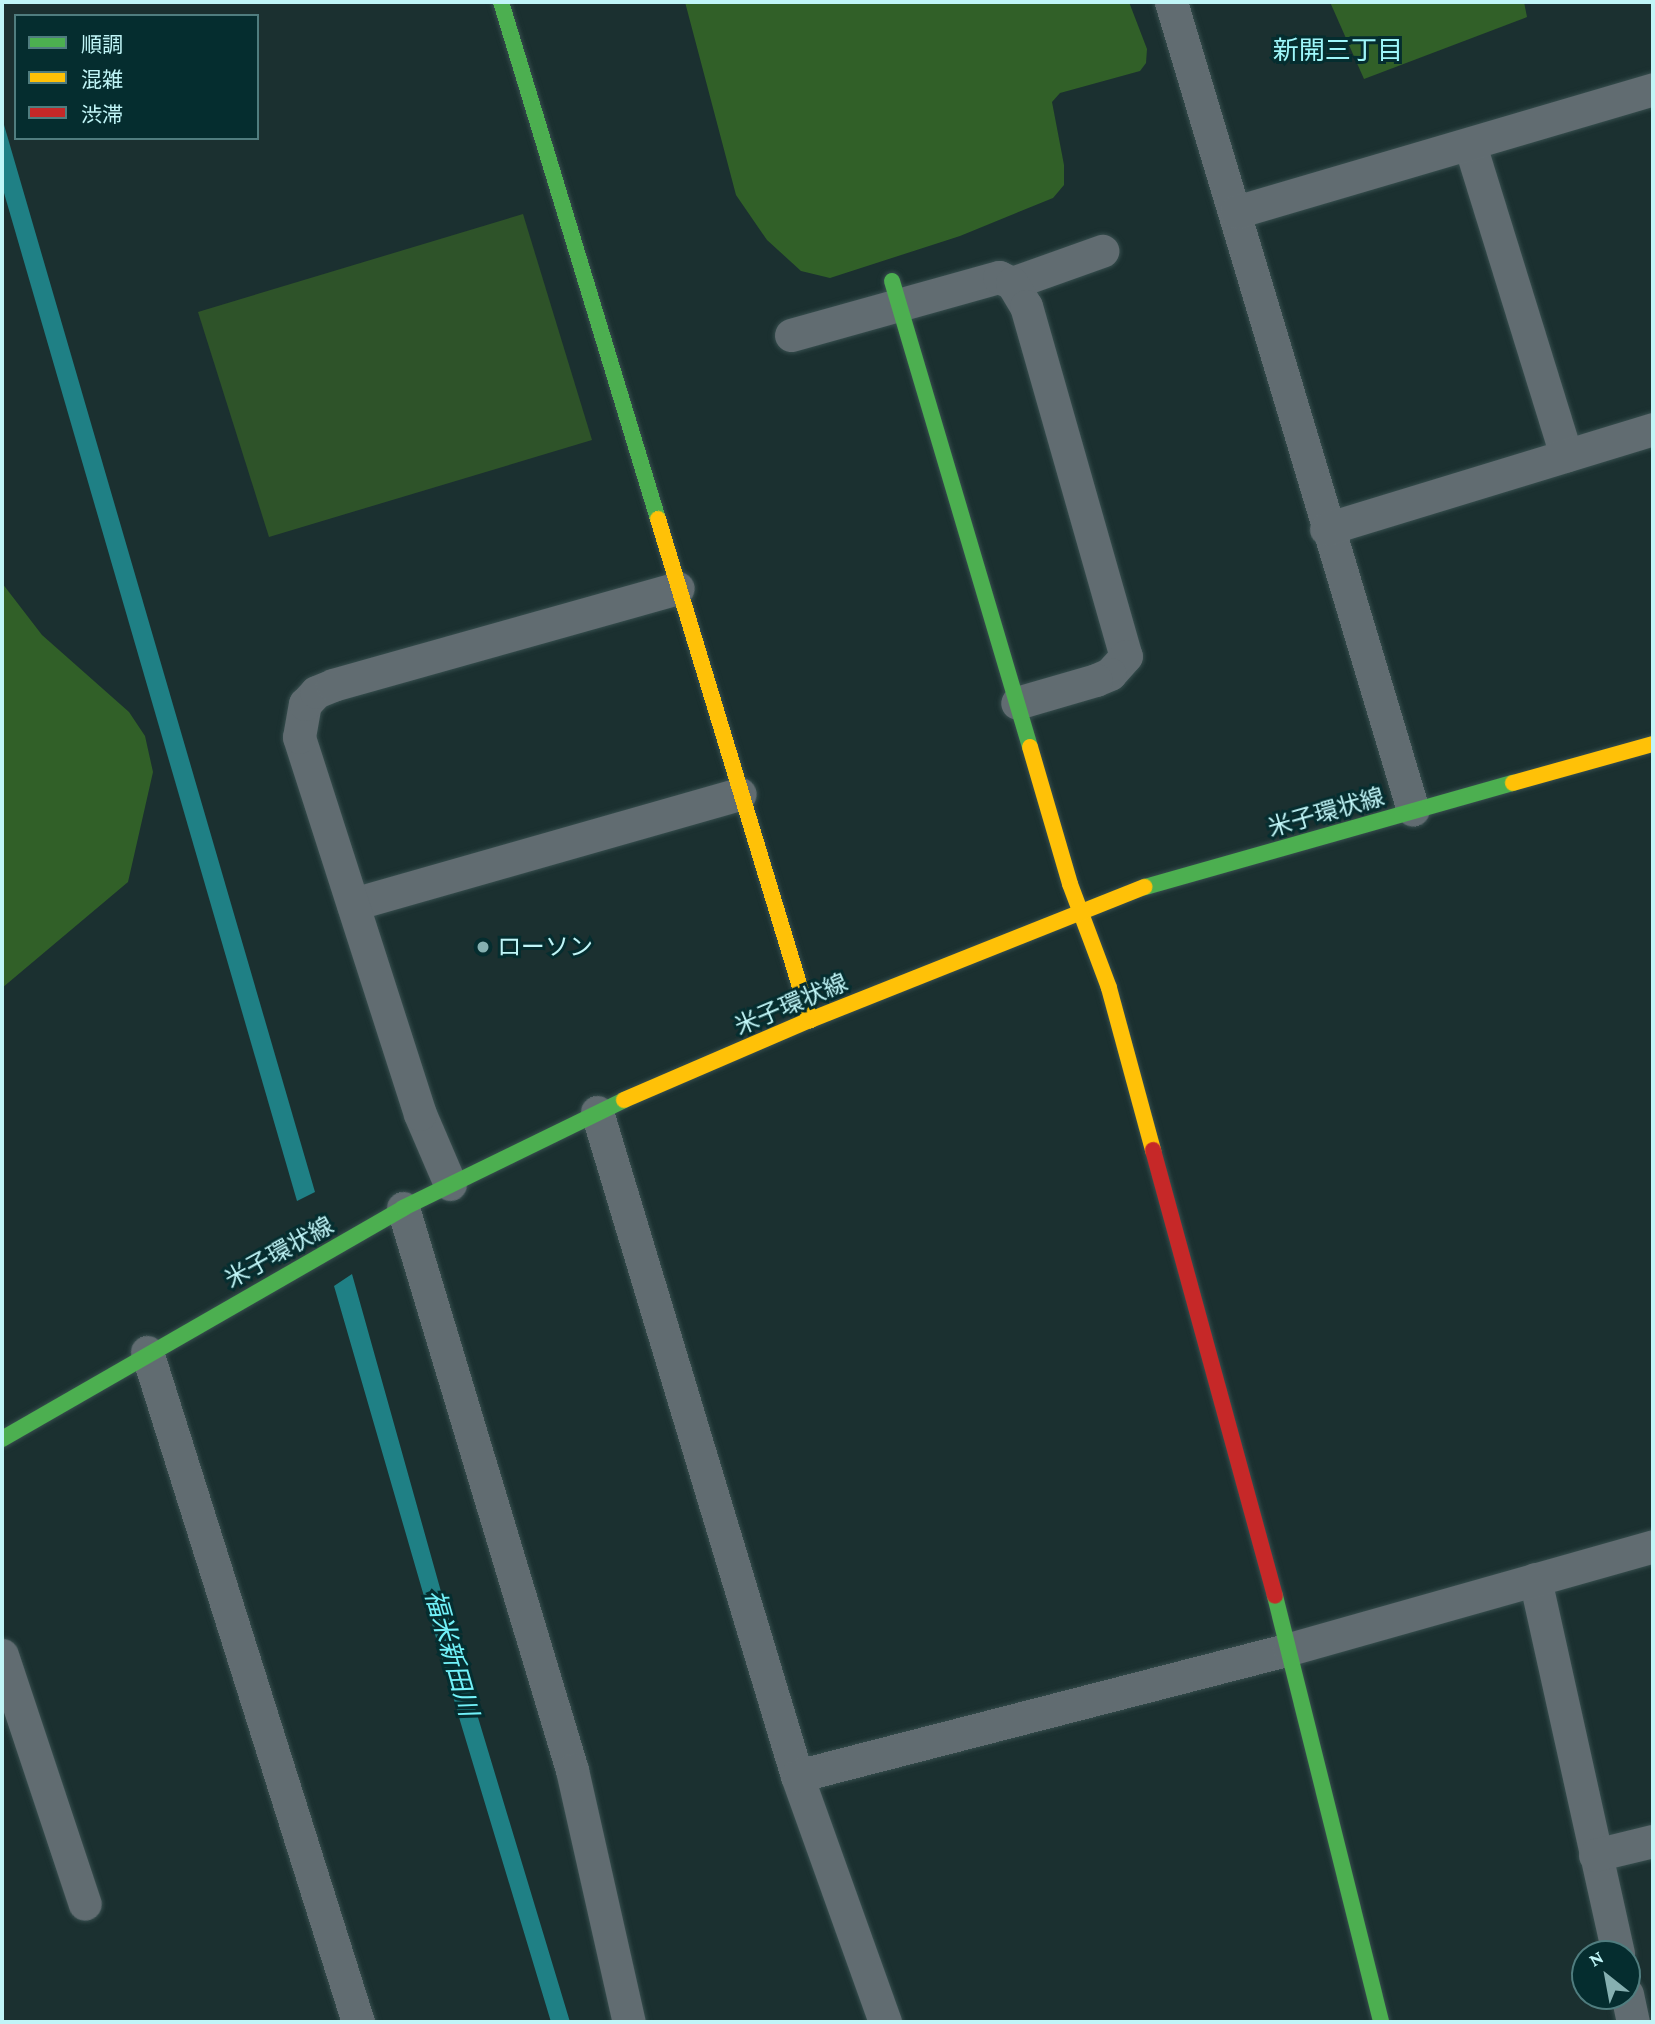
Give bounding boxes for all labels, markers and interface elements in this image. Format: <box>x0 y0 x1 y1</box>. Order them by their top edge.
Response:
legend <box>14 14 259 140</box>
text: 順調 <box>81 33 123 57</box>
district label: 新開三丁目 <box>1273 35 1403 67</box>
text: 混雑 <box>81 68 123 92</box>
text: 渋滞 <box>81 103 123 127</box>
street label: 米子環状線 <box>1264 782 1388 842</box>
place label: ローソン <box>497 933 593 961</box>
marker: ローソン <box>475 939 491 955</box>
street label: 米子環状線 <box>730 967 852 1041</box>
street label: 米子環状線 <box>220 1210 338 1294</box>
water label: 福米新田川 <box>418 1586 484 1720</box>
north arrow <box>1571 1940 1641 2010</box>
text: N <box>1585 1946 1607 1971</box>

